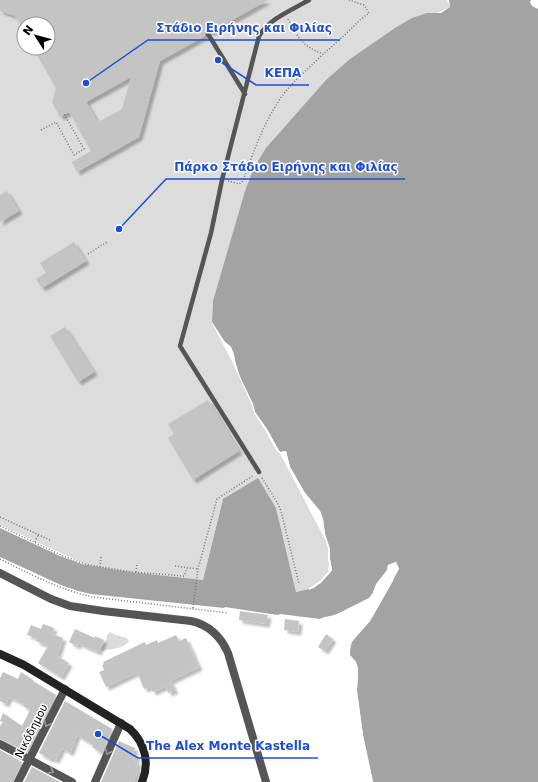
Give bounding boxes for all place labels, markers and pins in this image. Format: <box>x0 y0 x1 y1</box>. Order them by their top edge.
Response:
callout: Στάδιο Ειρήνης και Φιλίας <box>148 16 340 40</box>
callout: ΚΕΠΑ <box>256 61 309 85</box>
callout: Πάρκο Στάδιο Ειρήνης και Φιλίας <box>166 155 405 179</box>
callout: The Alex Monte Kastella <box>138 734 318 758</box>

